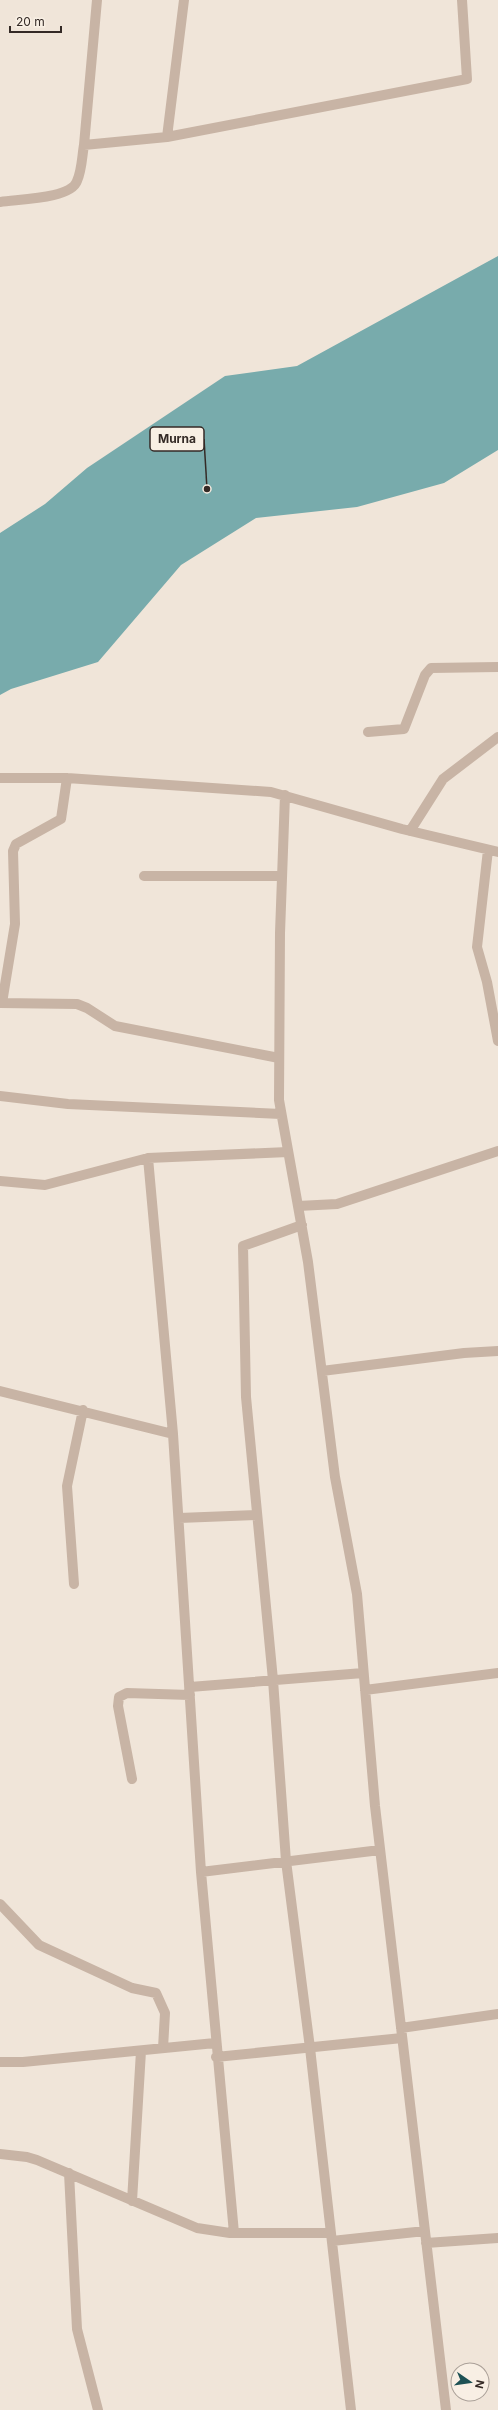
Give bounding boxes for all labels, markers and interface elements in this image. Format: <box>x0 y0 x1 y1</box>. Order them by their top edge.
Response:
scale bar <box>10 8 61 34</box>
text: 20 m <box>16 14 45 29</box>
callout: Murna <box>150 427 204 451</box>
text: Murna <box>158 431 196 446</box>
north arrow <box>450 2362 490 2402</box>
text: N <box>472 2379 488 2390</box>

